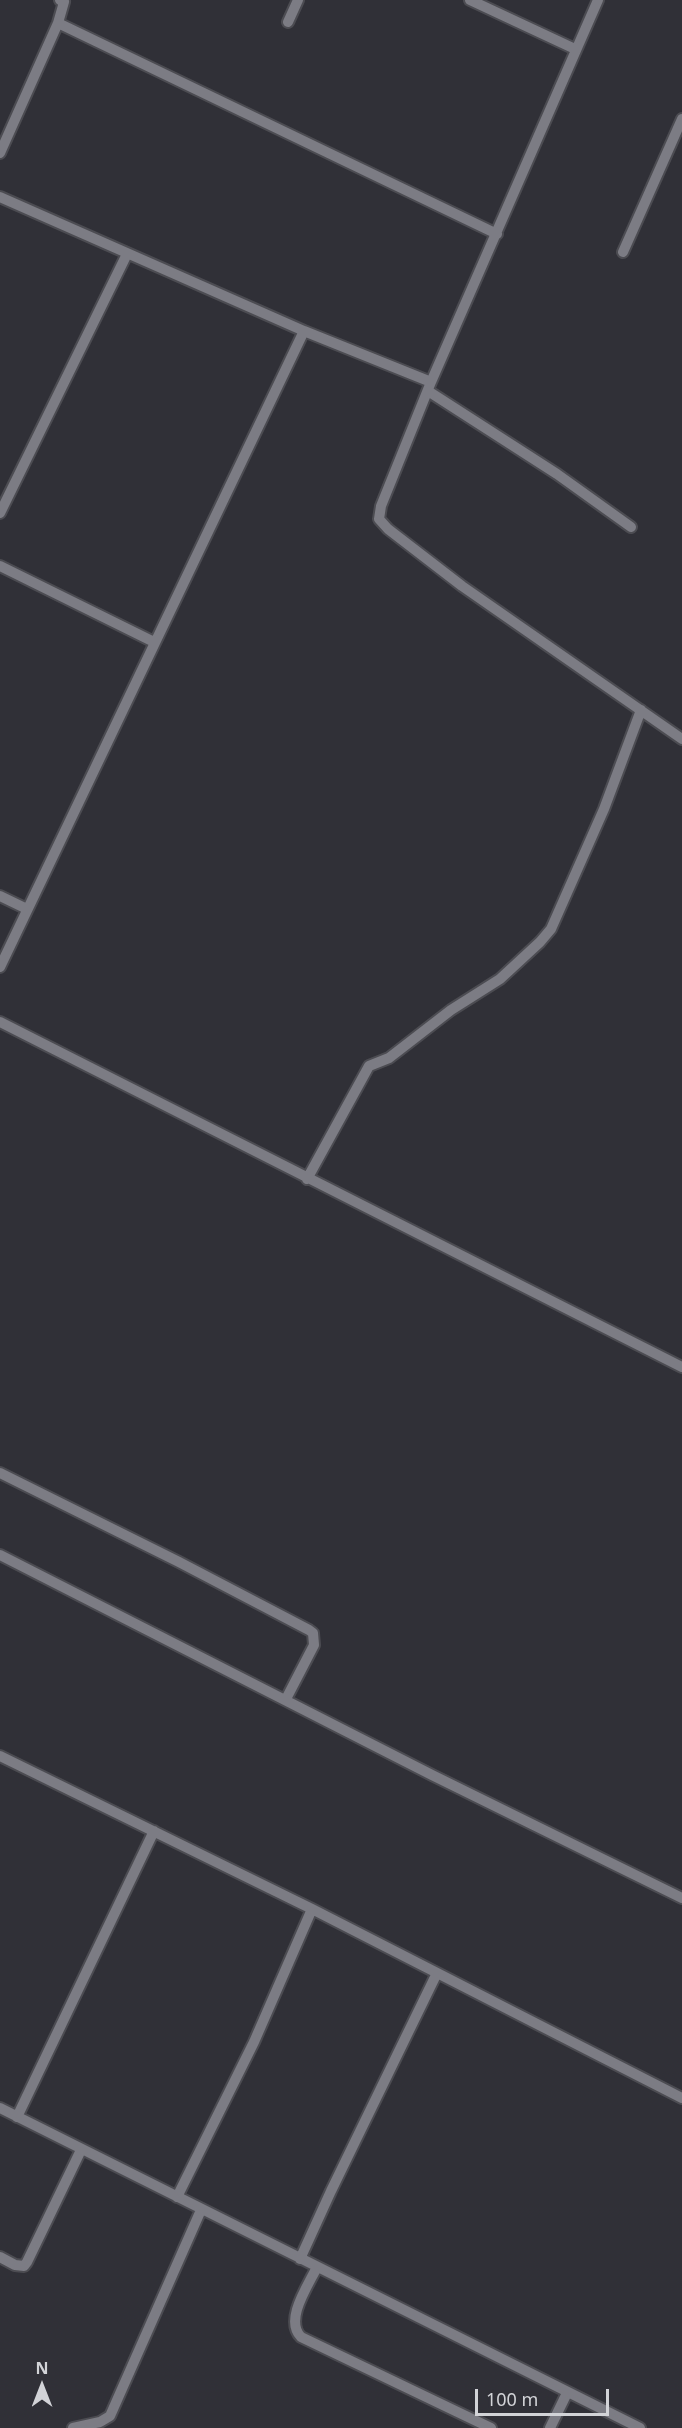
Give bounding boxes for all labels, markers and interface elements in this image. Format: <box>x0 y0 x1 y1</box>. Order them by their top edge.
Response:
north arrow <box>12 2356 72 2416</box>
text: N <box>35 2357 49 2379</box>
scale bar <box>478 2377 612 2415</box>
text: 100 m <box>486 2387 538 2411</box>

